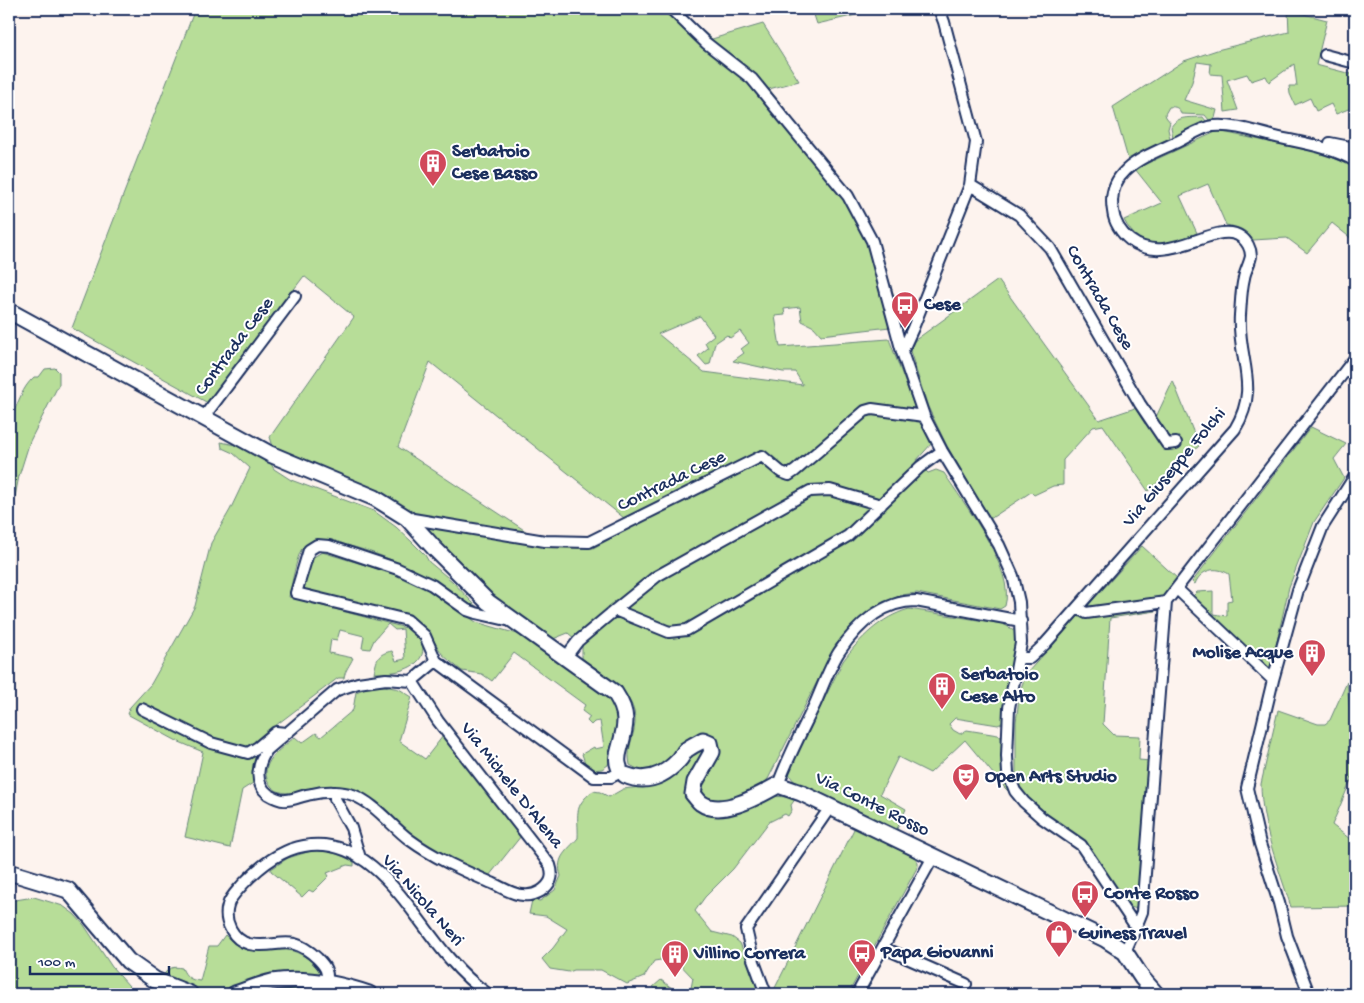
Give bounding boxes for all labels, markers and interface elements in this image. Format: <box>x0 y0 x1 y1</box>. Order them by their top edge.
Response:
place label: Serbatoio Cese Basso <box>451 141 538 186</box>
building icon: Serbatoio Cese Basso <box>418 148 448 187</box>
street label: Contrada Cese <box>1060 241 1138 355</box>
bus stop icon: Cese <box>890 290 920 329</box>
street label: Contrada Cese <box>191 293 280 401</box>
place label: Cese <box>923 294 962 317</box>
street label: Via Giuseppe Folchi <box>1118 403 1232 533</box>
street label: Contrada Cese <box>614 446 730 518</box>
building icon: Molise Acque <box>1297 638 1327 677</box>
place label: Molise Acque <box>1193 642 1294 665</box>
place label: Serbatoio Cese Alto <box>960 664 1039 709</box>
building icon: Serbatoio Cese Alto <box>927 671 957 710</box>
street label: Via Michele D'Alena <box>454 717 568 855</box>
theatre icon: Open Arts Studio <box>951 762 981 801</box>
place label: Open Arts Studio <box>985 766 1117 789</box>
street label: Via Conte Rosso <box>810 767 933 843</box>
street label: Via Nicola Neri <box>375 849 468 952</box>
bus stop icon: Conte Rosso <box>1070 879 1100 918</box>
place label: Conte Rosso <box>1103 883 1199 906</box>
shop icon: Guiness Travel <box>1044 919 1074 958</box>
place label: Guiness Travel <box>1078 923 1187 946</box>
bus stop icon: Papa Giovanni <box>847 938 877 977</box>
building icon: Villino Correra <box>660 939 690 978</box>
place label: Papa Giovanni <box>880 942 994 965</box>
scale bar <box>30 943 169 975</box>
place label: Villino Correra <box>693 943 807 966</box>
text: 100 m <box>37 954 76 972</box>

